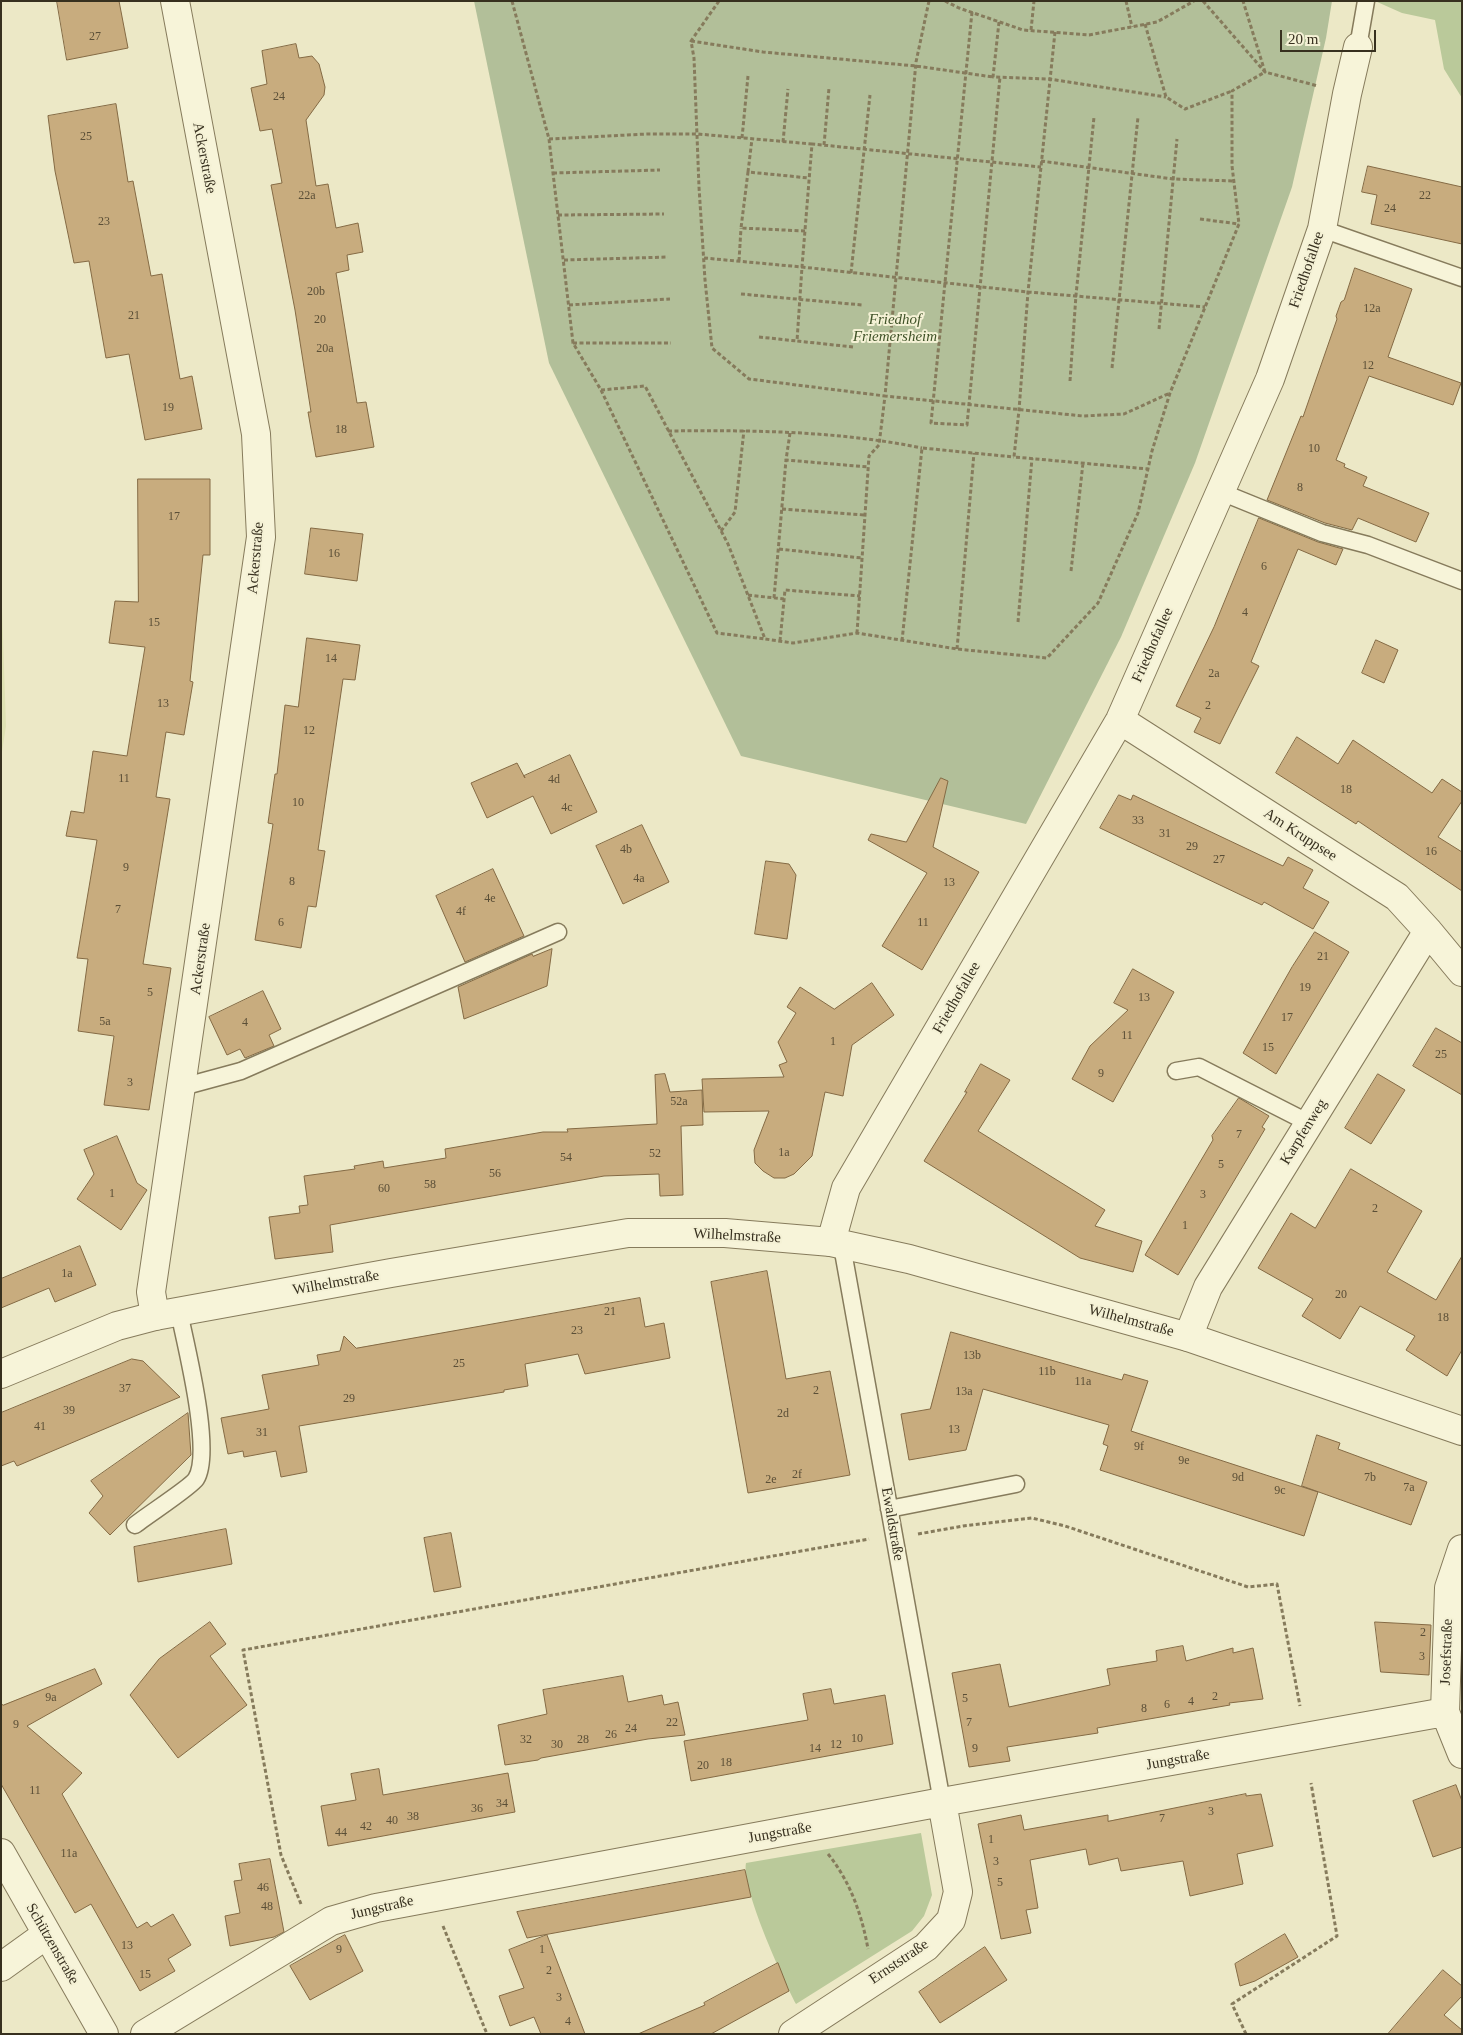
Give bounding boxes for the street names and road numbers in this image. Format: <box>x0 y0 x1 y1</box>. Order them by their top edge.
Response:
street label: Ackerstraße <box>188 121 220 195</box>
street label: Friedhofallee <box>1285 229 1329 311</box>
street label: Ackerstraße <box>244 521 268 595</box>
street label: Friedhofallee <box>1129 605 1177 685</box>
street label: Am Kruppsee <box>1260 805 1340 865</box>
street label: Ackerstraße <box>187 922 215 996</box>
street label: Friedhofallee <box>929 959 985 1037</box>
street label: Karpfenweg <box>1277 1096 1331 1168</box>
street label: Wilhelmstraße <box>693 1225 781 1247</box>
street label: Wilhelmstraße <box>291 1267 381 1299</box>
street label: Wilhelmstraße <box>1086 1301 1176 1341</box>
street label: Ewaldstraße <box>877 1486 907 1562</box>
street label: Josefstraße <box>1437 1618 1457 1686</box>
street label: Jungstraße <box>1145 1746 1211 1774</box>
street label: Jungstraße <box>747 1819 813 1847</box>
street label: Jungstraße <box>349 1892 415 1924</box>
street label: Schützenstraße <box>22 1900 82 1988</box>
street label: Ernststraße <box>866 1936 932 1988</box>

